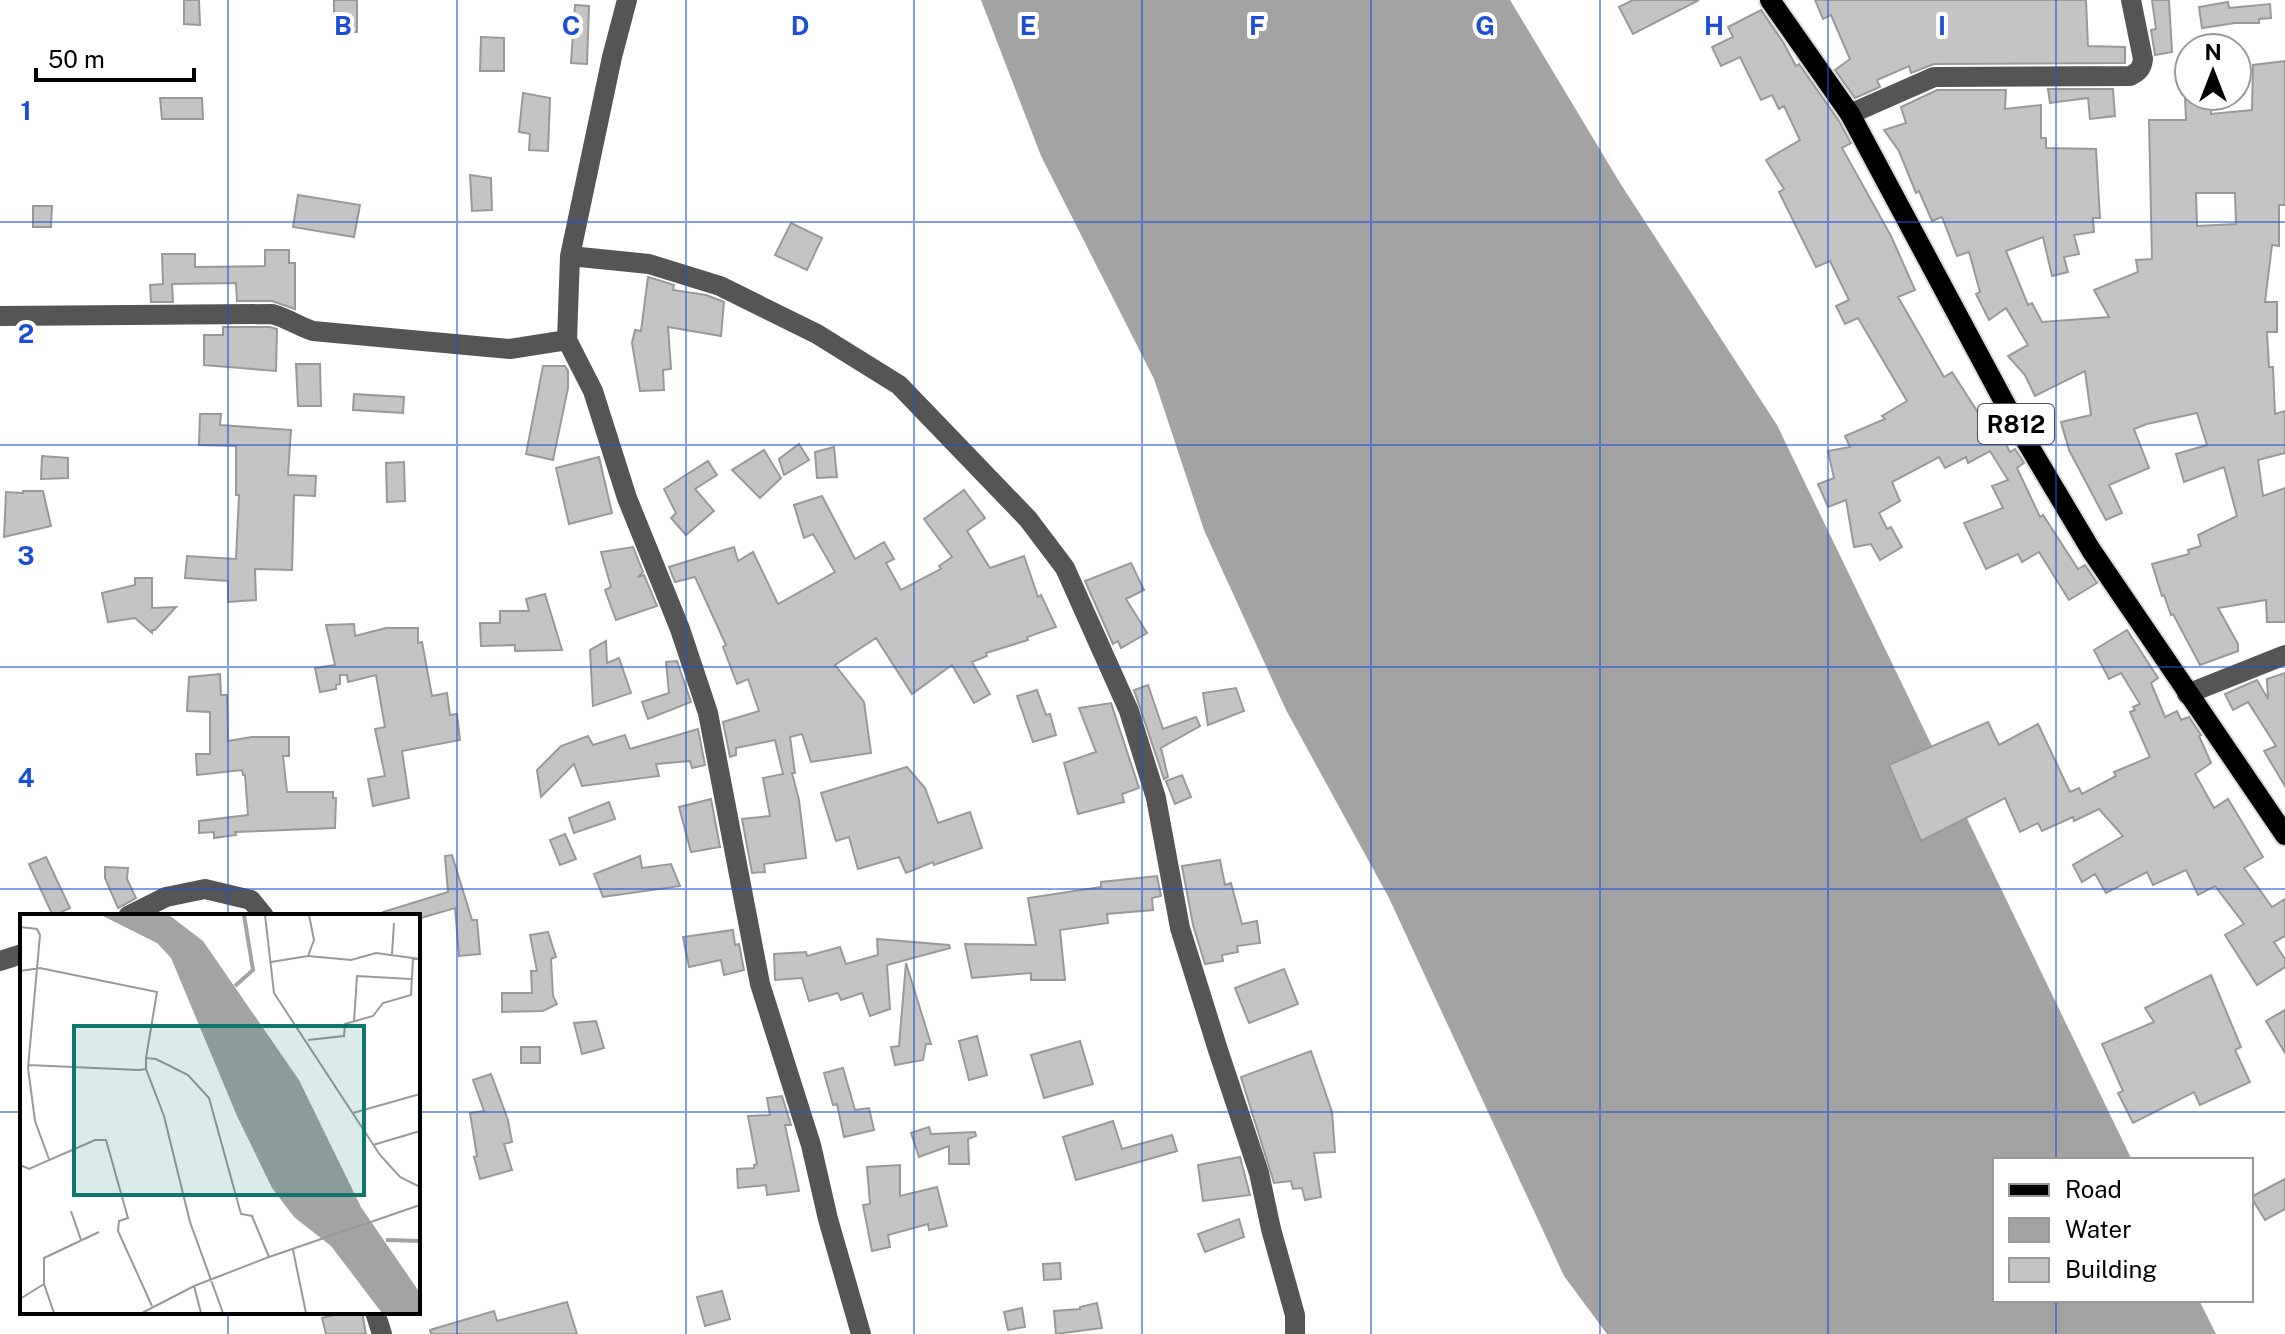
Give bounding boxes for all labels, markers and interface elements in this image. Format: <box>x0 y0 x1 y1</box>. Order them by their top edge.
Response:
text: B <box>334 10 352 41</box>
text: C <box>562 10 580 41</box>
text: D <box>791 10 809 41</box>
text: E <box>1020 10 1036 41</box>
text: F <box>1249 10 1265 41</box>
text: G <box>1475 10 1495 41</box>
text: H <box>1704 10 1724 41</box>
text: I <box>1938 10 1946 41</box>
scale bar <box>36 32 194 82</box>
north arrow <box>2173 32 2253 112</box>
text: N <box>2204 39 2222 65</box>
text: 50 m <box>48 45 105 73</box>
text: 1 <box>20 95 32 126</box>
text: 2 <box>18 318 34 349</box>
road number: R812 <box>1978 404 2054 444</box>
text: 3 <box>17 540 35 571</box>
text: 4 <box>17 762 35 793</box>
inset map <box>20 914 420 1314</box>
legend <box>1993 1158 2253 1302</box>
text: Road <box>2065 1175 2122 1203</box>
text: Water <box>2065 1215 2132 1243</box>
text: Building <box>2065 1255 2157 1283</box>

